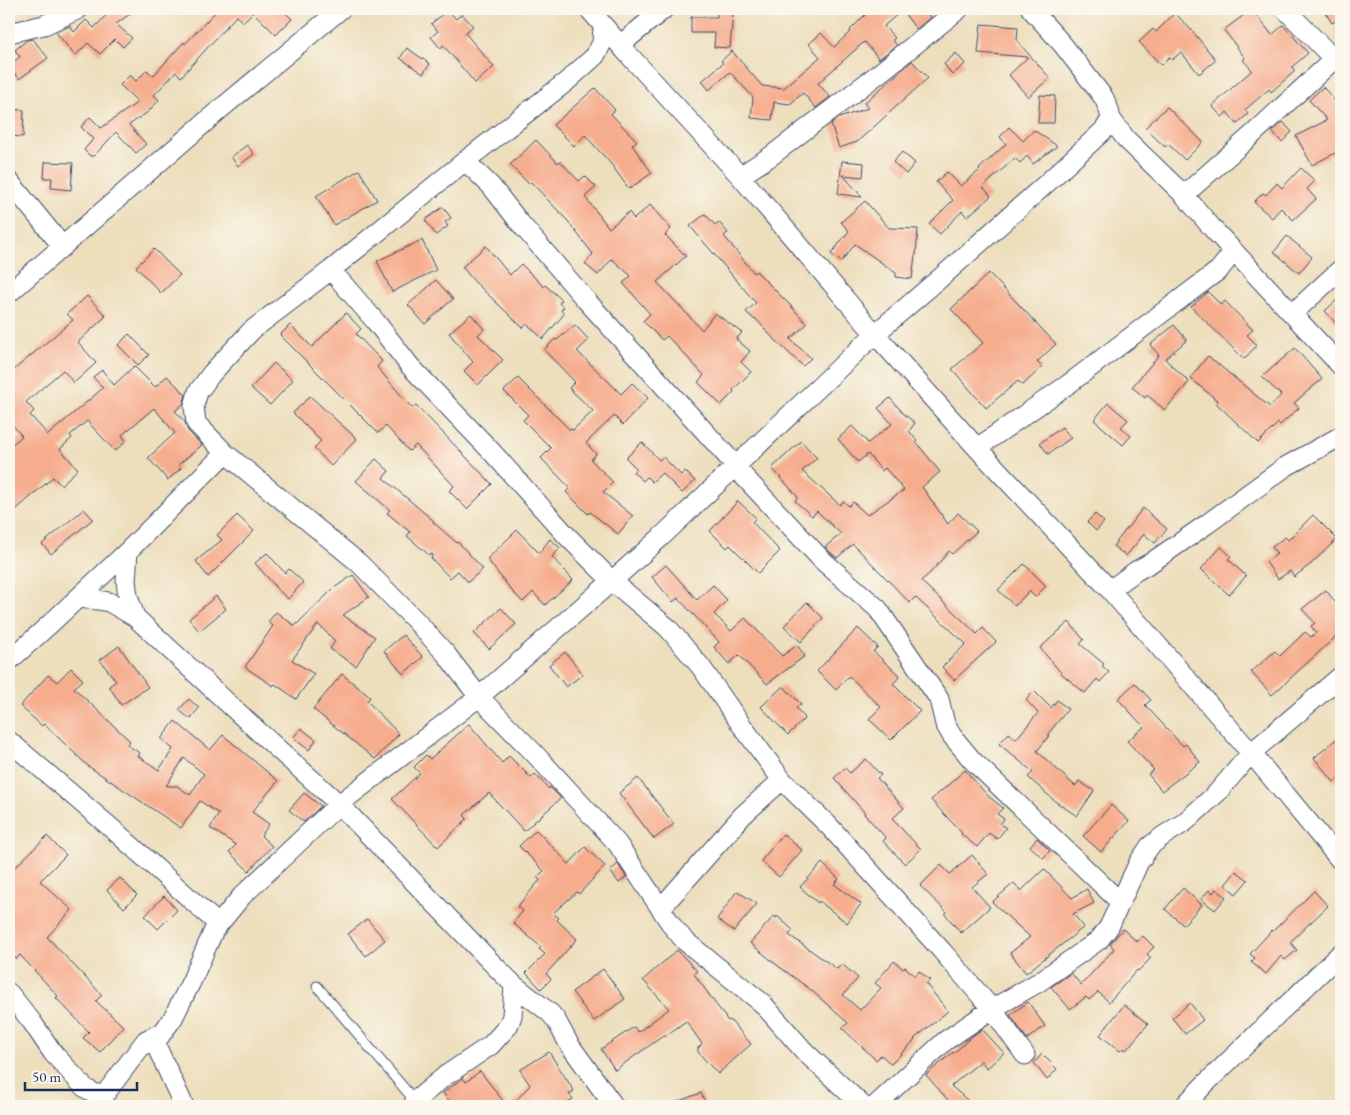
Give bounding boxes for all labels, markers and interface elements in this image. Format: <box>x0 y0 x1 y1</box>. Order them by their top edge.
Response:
scale bar <box>25 1060 138 1092</box>
text: 50 m <box>32 1067 61 1086</box>

